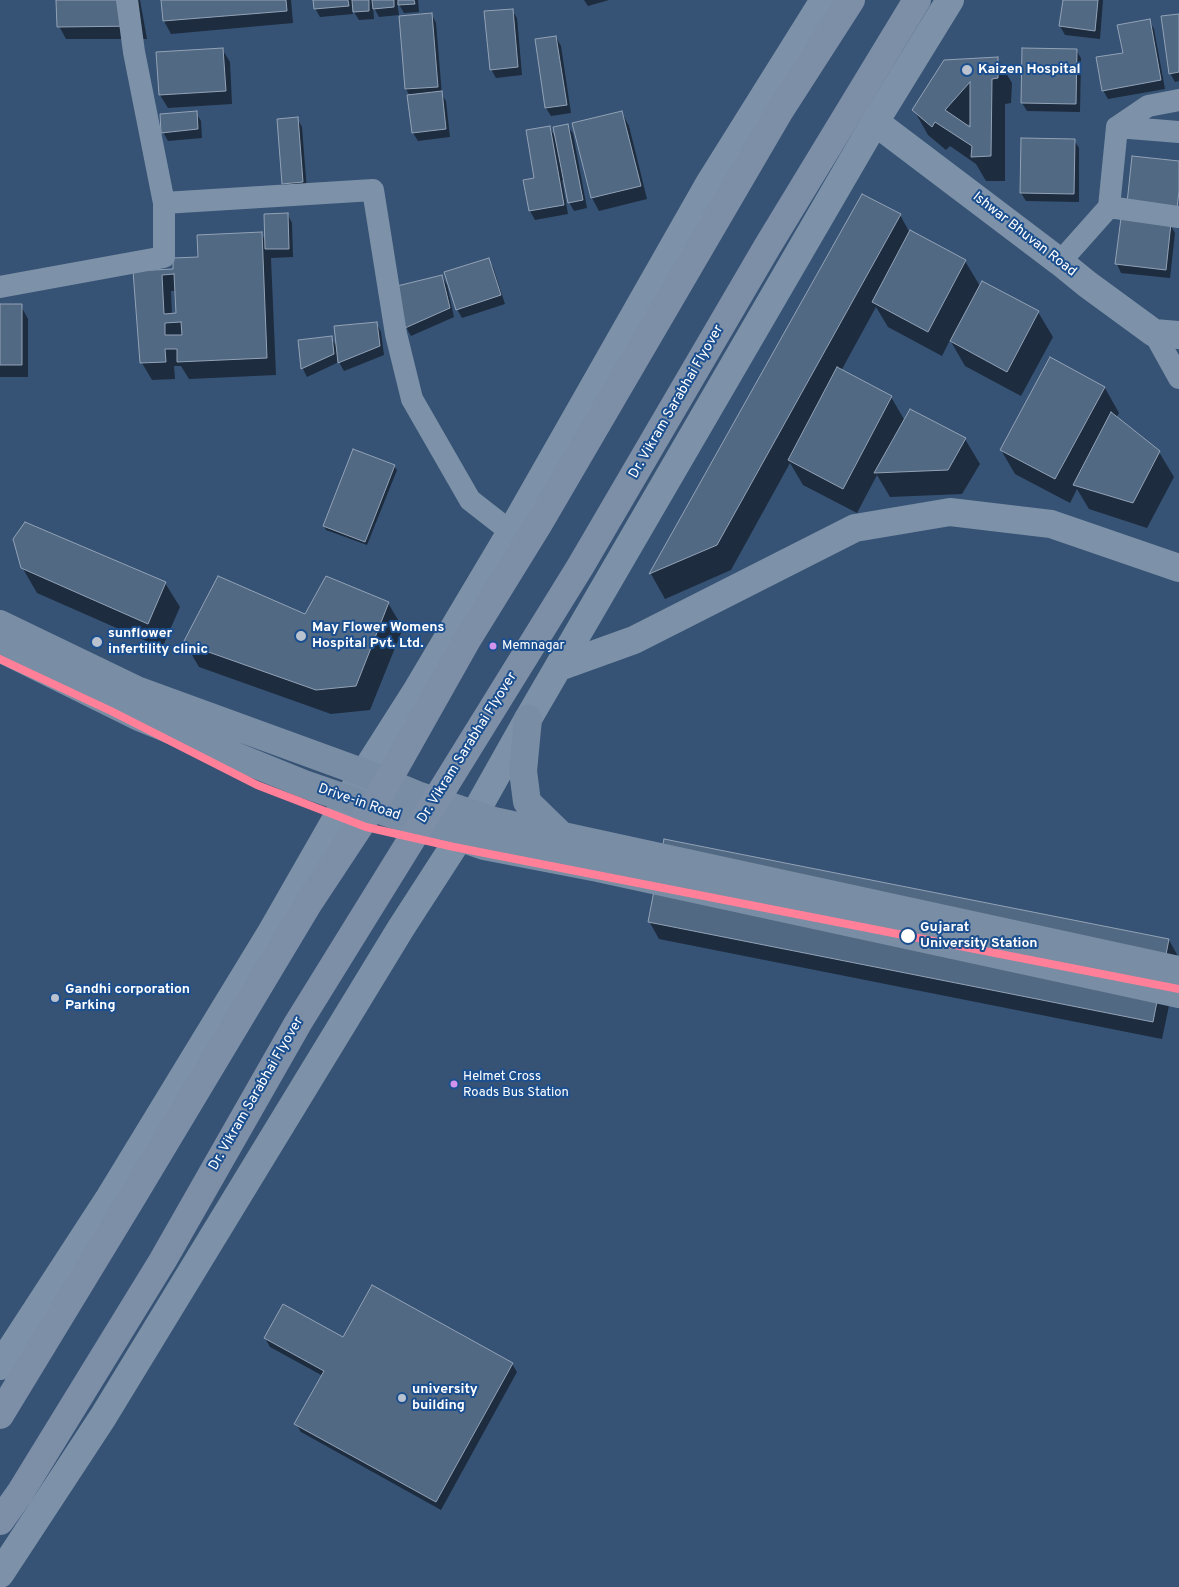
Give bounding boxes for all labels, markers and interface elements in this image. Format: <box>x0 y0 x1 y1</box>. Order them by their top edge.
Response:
place label: Kaizen Hospital <box>978 62 1081 78</box>
marker: Kaizen Hospital <box>960 63 974 77</box>
street label: Ishwar Bhuvan Road <box>969 189 1079 281</box>
street label: Dr. Vikram Sarabhai Flyover <box>626 322 728 482</box>
place label: May Flower Womens Hospital Pvt. Ltd. <box>312 620 444 652</box>
place label: sunflower infertility clinic <box>108 626 208 658</box>
marker: May Flower Womens Hospital Pvt. Ltd. <box>294 629 308 643</box>
marker: sunflower infertility clinic <box>90 635 104 649</box>
place label: Memnagar <box>502 638 565 654</box>
marker: Memnagar <box>488 641 498 651</box>
street label: Dr. Vikram Sarabhai Flyover <box>415 670 521 826</box>
street label: Drive-in Road <box>316 781 402 825</box>
place label: Gujarat University Station <box>920 920 1038 952</box>
marker: Gujarat University Station <box>899 927 917 945</box>
place label: Gandhi corporation Parking <box>65 982 190 1014</box>
marker: Gandhi corporation Parking <box>49 992 61 1004</box>
street label: Dr. Vikram Sarabhai Flyover <box>206 1014 308 1174</box>
place label: Helmet Cross Roads Bus Station <box>463 1069 569 1100</box>
marker: Helmet Cross Roads Bus Station <box>449 1079 459 1089</box>
place label: university building <box>412 1382 478 1414</box>
marker: university building <box>396 1392 408 1404</box>

